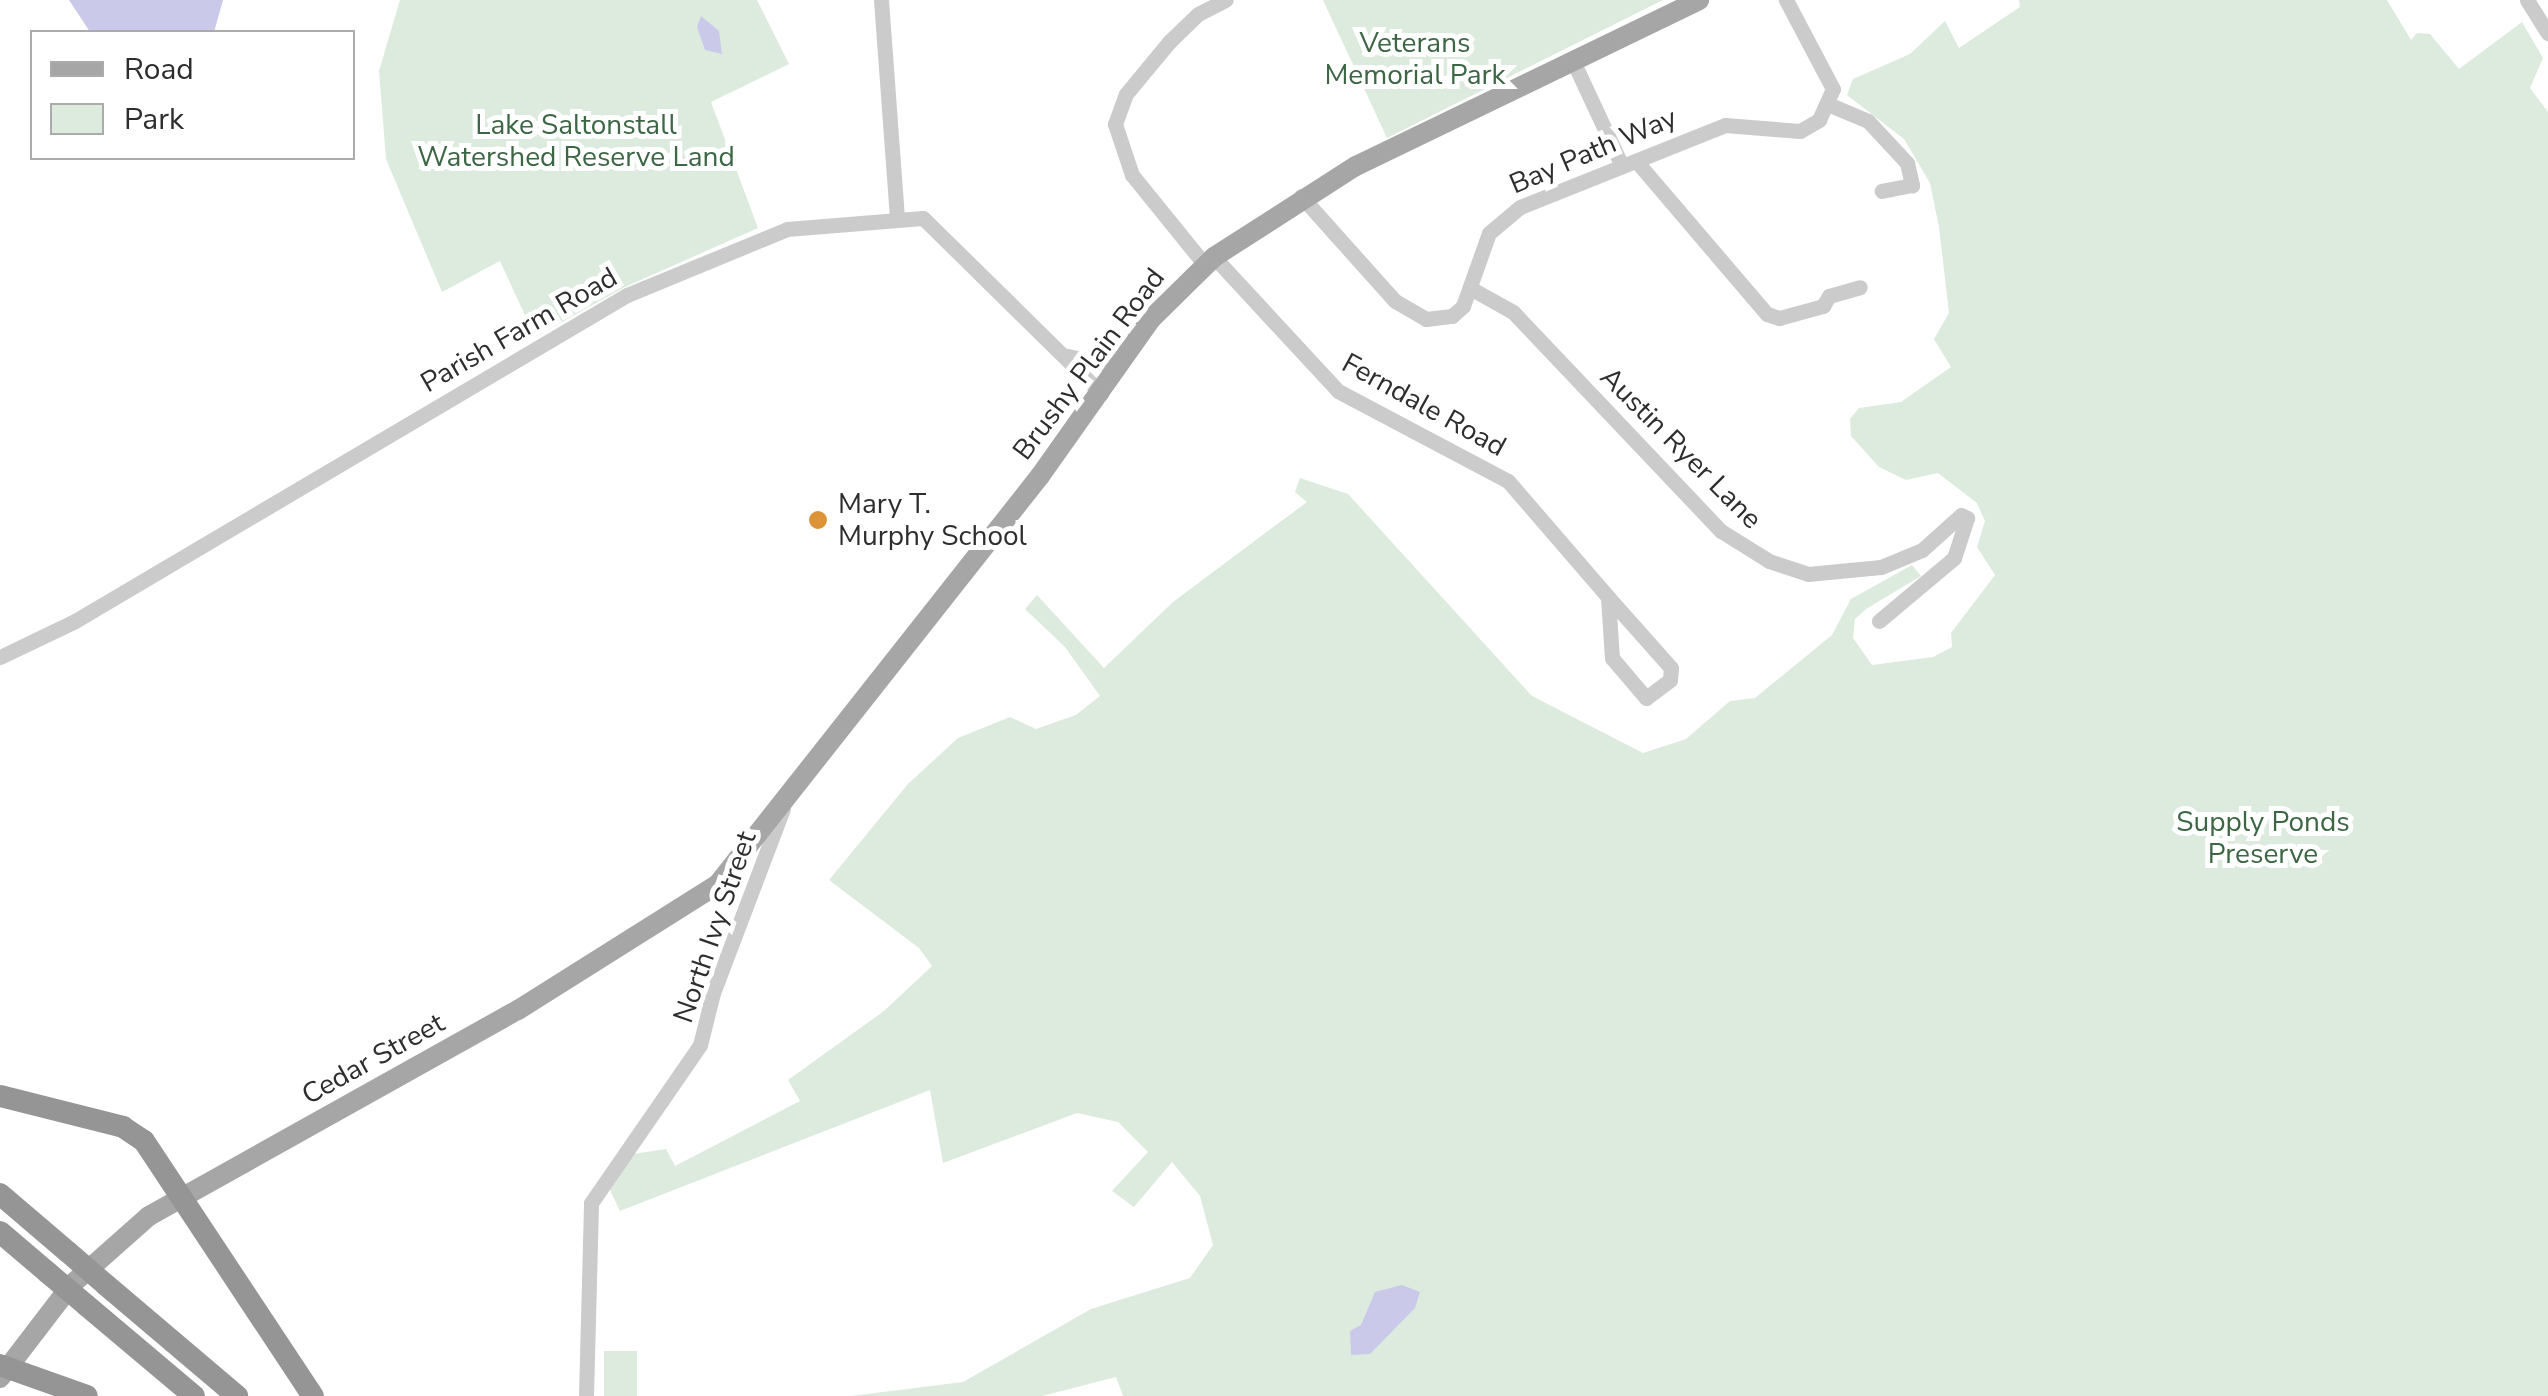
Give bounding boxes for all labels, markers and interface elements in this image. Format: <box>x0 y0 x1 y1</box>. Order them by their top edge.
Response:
park label: Veterans Memorial Park <box>1324 26 1506 92</box>
legend <box>30 30 355 160</box>
text: Road <box>124 49 194 90</box>
text: Park <box>124 99 184 140</box>
street label: Bay Path Way <box>1504 101 1682 201</box>
park label: Lake Saltonstall Watershed Reserve Land <box>417 108 735 174</box>
street label: Parish Farm Road <box>415 260 623 400</box>
street label: Brushy Plain Road <box>1006 262 1172 466</box>
street label: Ferndale Road <box>1336 346 1512 464</box>
street label: Austin Ryer Lane <box>1593 360 1769 536</box>
place label: Mary T. Murphy School <box>838 487 1027 553</box>
marker: Mary T. Murphy School <box>807 509 829 531</box>
park label: Supply Ponds Preserve <box>2176 805 2350 871</box>
street label: North Ivy Street <box>667 827 763 1027</box>
street label: Cedar Street <box>296 1006 450 1112</box>

